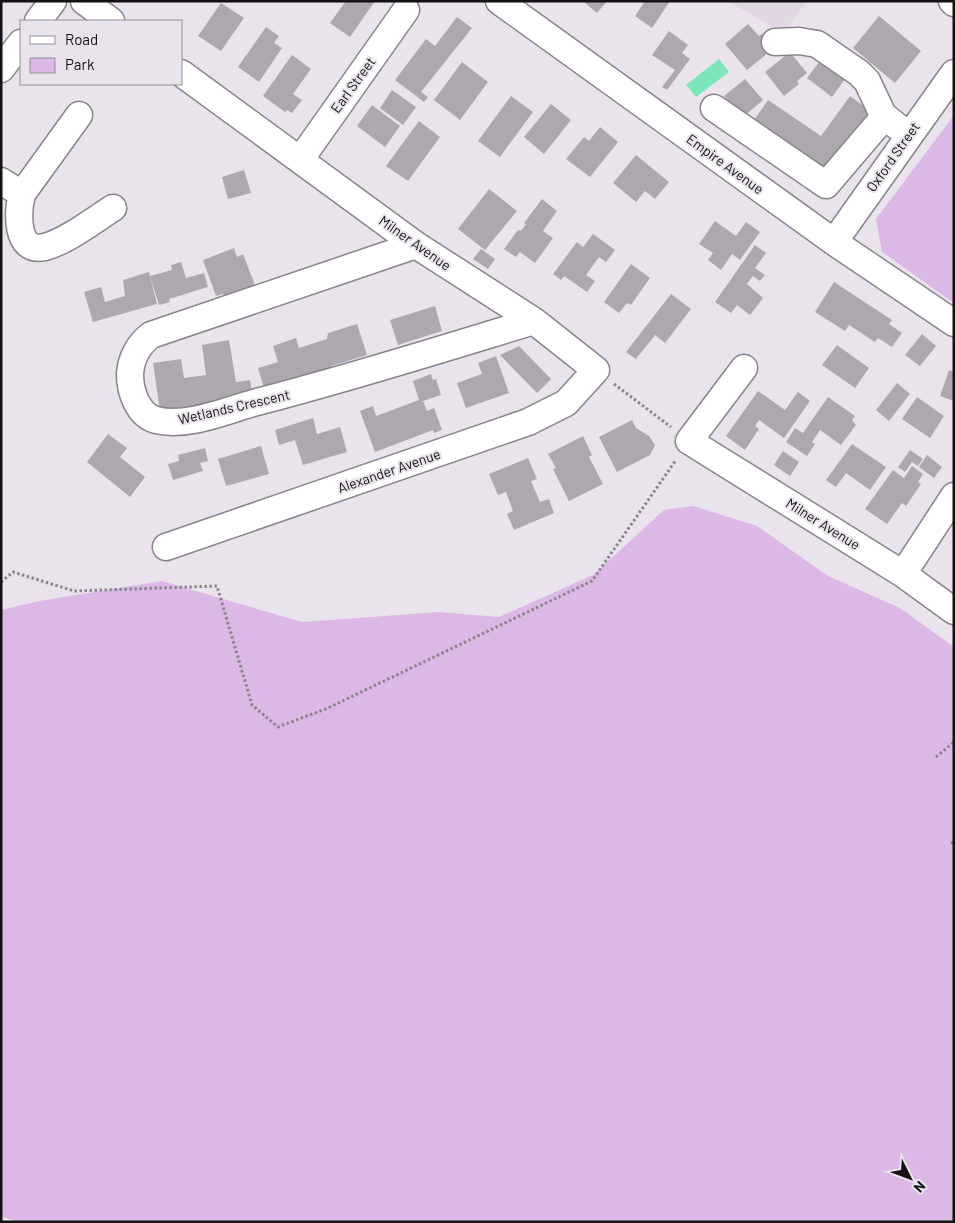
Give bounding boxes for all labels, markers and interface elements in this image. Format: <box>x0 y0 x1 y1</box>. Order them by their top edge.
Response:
legend <box>20 20 182 85</box>
text: Road <box>65 30 98 48</box>
street label: Earl Street <box>327 53 379 116</box>
text: Park <box>65 55 95 73</box>
street label: Oxford Street <box>862 119 923 195</box>
street label: Empire Avenue <box>683 130 767 197</box>
street label: Milner Avenue <box>376 212 455 274</box>
street label: Wetlands Crescent <box>176 385 291 428</box>
street label: Alexander Avenue <box>335 445 443 496</box>
street label: Milner Avenue <box>783 494 863 553</box>
north arrow <box>885 1153 935 1203</box>
text: N <box>911 1178 929 1196</box>

